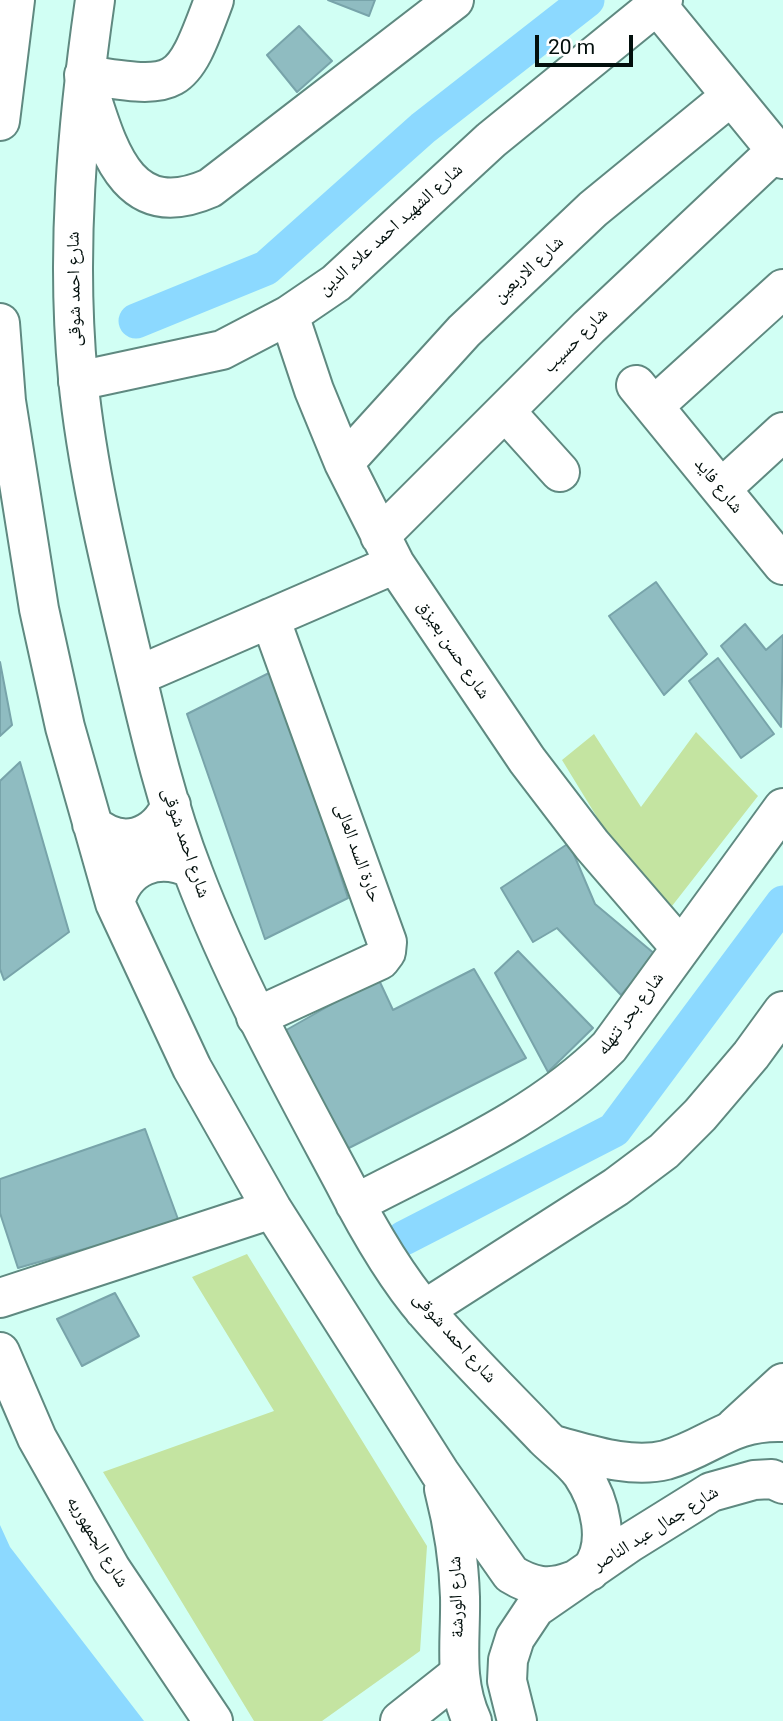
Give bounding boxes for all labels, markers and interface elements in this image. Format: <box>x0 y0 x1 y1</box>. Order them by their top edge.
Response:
scale bar <box>538 21 636 65</box>
text: 20 m <box>548 35 595 59</box>
street label: شارع الشهيد احمد علاء الدين <box>314 159 468 301</box>
street label: شارع احمد شوقى <box>63 231 87 347</box>
street label: شارع الاربعين <box>489 232 569 308</box>
street label: شارع حسيب <box>539 304 613 378</box>
street label: شارع فايد <box>689 454 747 518</box>
street label: شارع حسن بعيزق <box>412 596 494 704</box>
street label: شارع احمد شوقى <box>156 785 214 901</box>
street label: حارة السد العالى <box>329 800 385 906</box>
street label: شارع بحر تنهله <box>593 968 669 1060</box>
street label: شارع احمد شوقى <box>407 1288 501 1388</box>
street label: شارع جمال عبد الناصر <box>589 1482 723 1576</box>
street label: شارع الجمهوريه <box>61 1492 133 1592</box>
street label: شارع الورشة <box>445 1556 469 1638</box>

